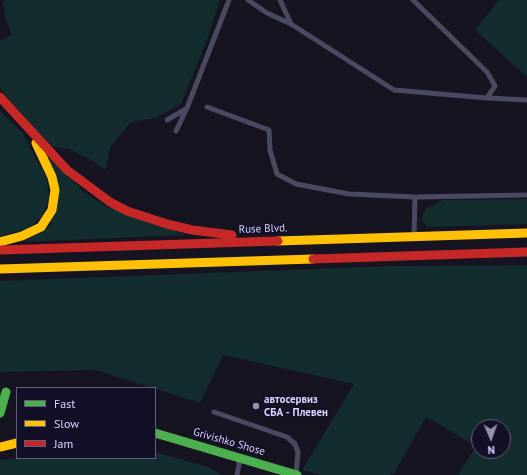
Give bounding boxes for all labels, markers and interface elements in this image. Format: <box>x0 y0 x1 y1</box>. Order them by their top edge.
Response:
street label: Ruse Blvd. <box>238 222 288 236</box>
legend <box>16 387 156 459</box>
place label: автосервиз СБА - Плевен <box>264 393 328 419</box>
text: Fast <box>54 396 75 411</box>
marker: автосервиз СБА - Плевен <box>251 401 261 411</box>
text: Slow <box>54 416 79 431</box>
north arrow <box>471 419 511 459</box>
street label: Grivishko Shose <box>191 425 267 459</box>
text: Jam <box>54 436 73 451</box>
text: N <box>488 443 495 457</box>

